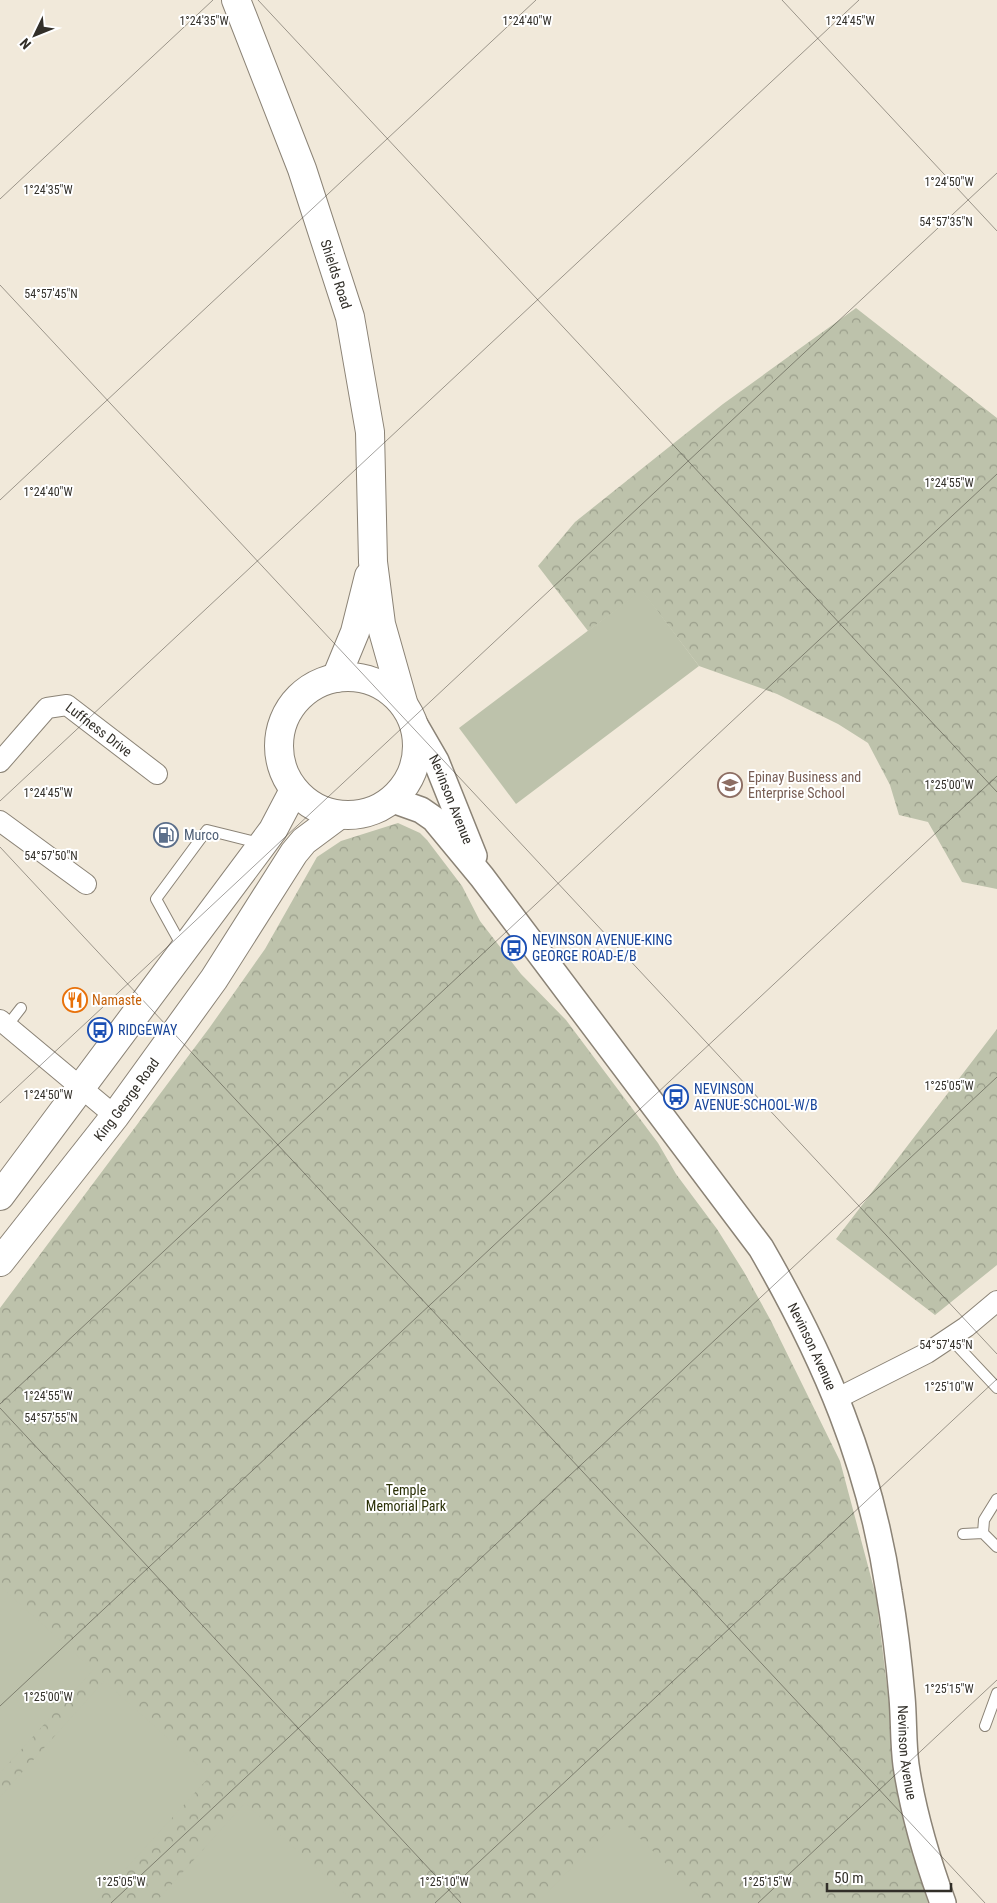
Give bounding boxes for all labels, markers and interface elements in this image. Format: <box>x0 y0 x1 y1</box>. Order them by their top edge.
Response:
north arrow <box>10 10 60 60</box>
text: 1°24'35"W <box>179 14 229 28</box>
text: 1°24'40"W <box>502 14 552 28</box>
text: 1°24'45"W <box>825 14 875 28</box>
text: N <box>17 35 34 52</box>
text: 1°24'50"W <box>924 175 974 189</box>
text: 1°24'35"W <box>23 183 73 197</box>
text: 54°57'35"N <box>919 215 973 229</box>
street label: Shields Road <box>317 238 355 311</box>
text: 54°57'45"N <box>24 287 78 301</box>
text: 1°24'55"W <box>924 476 974 490</box>
text: 1°24'40"W <box>23 485 73 499</box>
street label: Luffness Drive <box>63 699 136 760</box>
street label: Nevinson Avenue <box>426 751 476 847</box>
place label: Epinay Business and Enterprise School <box>748 769 861 801</box>
school or university icon: Epinay Business and Enterprise School <box>717 772 743 798</box>
text: 1°25'00"W <box>924 778 974 792</box>
text: 1°24'45"W <box>23 786 73 800</box>
fuel station icon: Murco <box>153 822 179 848</box>
place label: Murco <box>184 827 219 843</box>
text: 54°57'50"N <box>24 849 78 863</box>
place label: NEVINSON AVENUE-KING GEORGE ROAD-E/B <box>532 932 673 964</box>
bus stop icon: NEVINSON AVENUE-KING GEORGE ROAD-E/B <box>501 935 527 961</box>
restaurant icon: Namaste <box>62 987 88 1013</box>
place label: Namaste <box>92 992 142 1008</box>
bus stop icon: RIDGEWAY <box>87 1017 113 1043</box>
place label: RIDGEWAY <box>118 1022 178 1038</box>
street label: King George Road <box>91 1055 162 1144</box>
text: 1°25'05"W <box>924 1079 974 1093</box>
place label: NEVINSON AVENUE-SCHOOL-W/B <box>694 1081 818 1113</box>
bus stop icon: NEVINSON AVENUE-SCHOOL-W/B <box>663 1084 689 1110</box>
text: 1°24'50"W <box>23 1088 73 1102</box>
street label: Nevinson Avenue <box>785 1300 840 1393</box>
text: 54°57'45"N <box>919 1338 973 1352</box>
text: 1°25'10"W <box>924 1380 974 1394</box>
text: 1°24'55"W <box>23 1389 73 1403</box>
text: 54°57'55"N <box>24 1411 78 1425</box>
park label: Temple Memorial Park <box>366 1482 447 1514</box>
text: 1°25'15"W <box>924 1682 974 1696</box>
text: 1°25'00"W <box>23 1690 73 1704</box>
street label: Nevinson Avenue <box>895 1705 920 1802</box>
scale bar <box>827 1860 951 1892</box>
text: 50 m <box>834 1869 864 1887</box>
text: 1°25'05"W <box>96 1875 146 1889</box>
text: 1°25'10"W <box>419 1875 469 1889</box>
text: 1°25'15"W <box>742 1875 792 1889</box>

